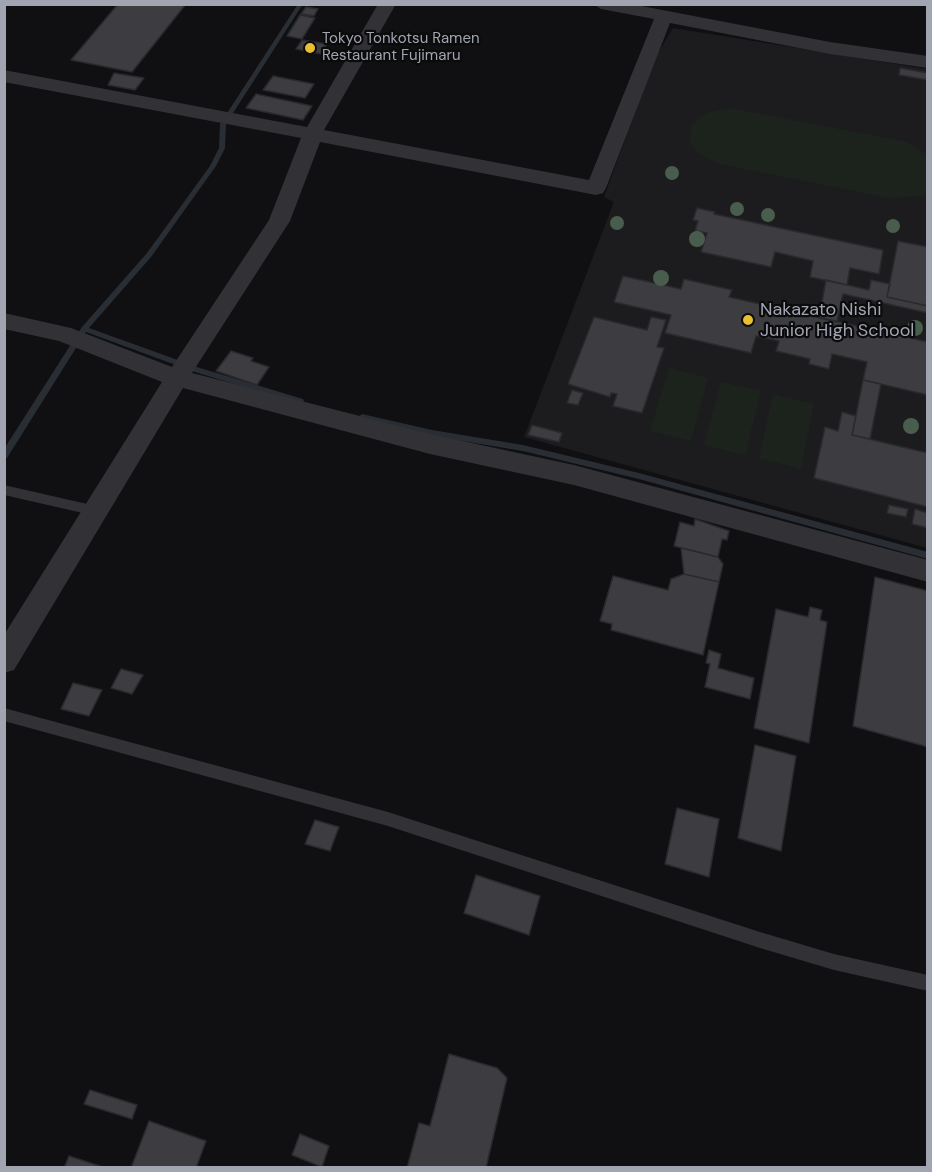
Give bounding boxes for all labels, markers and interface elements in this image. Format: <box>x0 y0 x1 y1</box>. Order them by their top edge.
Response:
place label: Tokyo Tonkotsu Ramen Restaurant Fujimaru <box>322 30 480 65</box>
marker: Tokyo Tonkotsu Ramen Restaurant Fujimaru <box>303 41 317 55</box>
place label: Nakazato Nishi Junior High School <box>760 299 914 342</box>
marker: Nakazato Nishi Junior High School <box>741 313 755 327</box>

